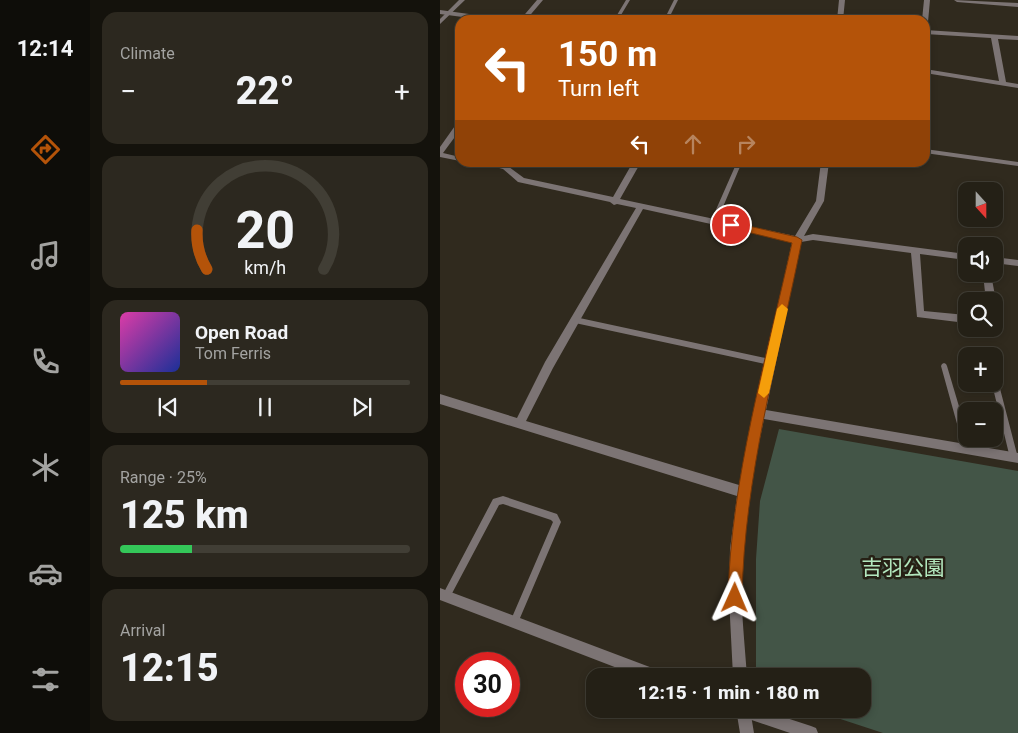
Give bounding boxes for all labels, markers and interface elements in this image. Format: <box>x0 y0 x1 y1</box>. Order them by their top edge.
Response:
text: 150 m <box>558 34 657 75</box>
icon: left <box>475 35 540 100</box>
text: 12:14 <box>17 36 73 61</box>
text: Climate <box>120 44 175 63</box>
text: 22° <box>236 69 294 113</box>
text: − <box>120 75 136 108</box>
text: + <box>394 75 410 108</box>
text: Turn left <box>558 76 639 101</box>
icon: left <box>626 130 654 158</box>
icon: ahead <box>679 130 707 158</box>
icon: right <box>732 130 760 158</box>
icon: directions <box>28 132 63 167</box>
north arrow <box>958 182 1002 228</box>
map controls <box>958 182 1003 447</box>
text: 20 <box>235 200 295 261</box>
pin <box>710 204 752 246</box>
icon: arrive <box>717 211 745 239</box>
button: sound <box>958 237 1003 282</box>
icon: music <box>28 238 63 273</box>
text: km/h <box>244 257 286 278</box>
button: search <box>958 292 1003 337</box>
text: Open Road <box>195 321 288 344</box>
icon: phone <box>28 344 63 379</box>
text: Tom Ferris <box>195 344 271 363</box>
button: + <box>958 347 1003 392</box>
icon: previous <box>154 393 182 421</box>
icon: pause <box>251 393 279 421</box>
icon: next <box>348 393 376 421</box>
button: − <box>958 402 1003 447</box>
icon: climate <box>28 450 63 485</box>
text: Range · 25% <box>120 468 207 487</box>
text: 125 km <box>120 493 249 537</box>
icon: car <box>28 556 63 591</box>
park label: 吉羽公園 <box>861 556 945 580</box>
position arrow <box>708 571 760 623</box>
text: Arrival <box>120 621 165 640</box>
text: 12:15 <box>120 646 219 690</box>
speed limit sign: 30 <box>455 652 520 717</box>
icon: filters <box>28 662 63 697</box>
text: 12:15 · 1 min · 180 m <box>637 681 820 704</box>

